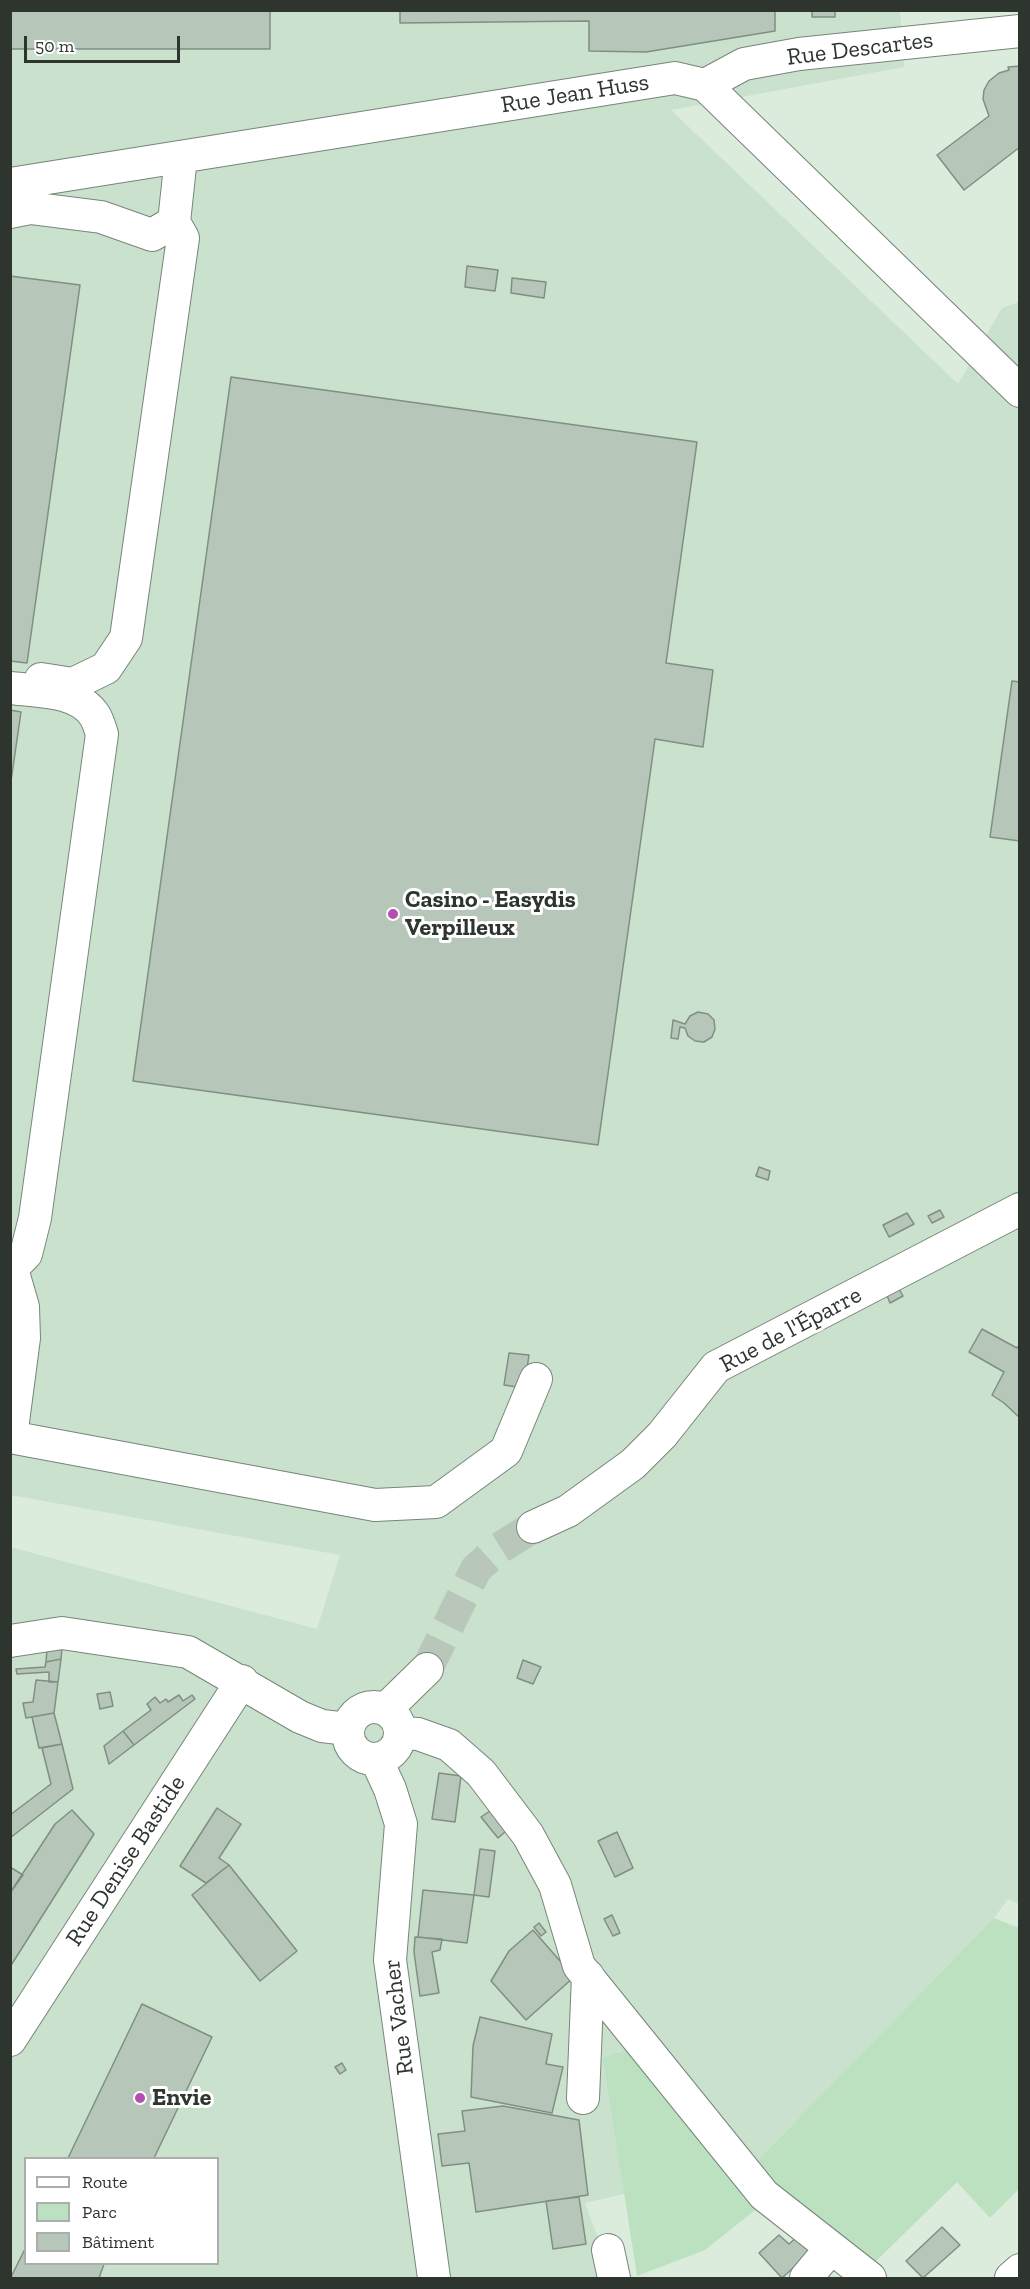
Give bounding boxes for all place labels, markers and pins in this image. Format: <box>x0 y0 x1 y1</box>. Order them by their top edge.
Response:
place label: Casino - Easydis Verpilleux <box>405 886 576 942</box>
marker: Casino - Easydis Verpilleux <box>386 907 400 921</box>
place label: Envie <box>152 2084 211 2112</box>
marker: Envie <box>133 2091 147 2105</box>

